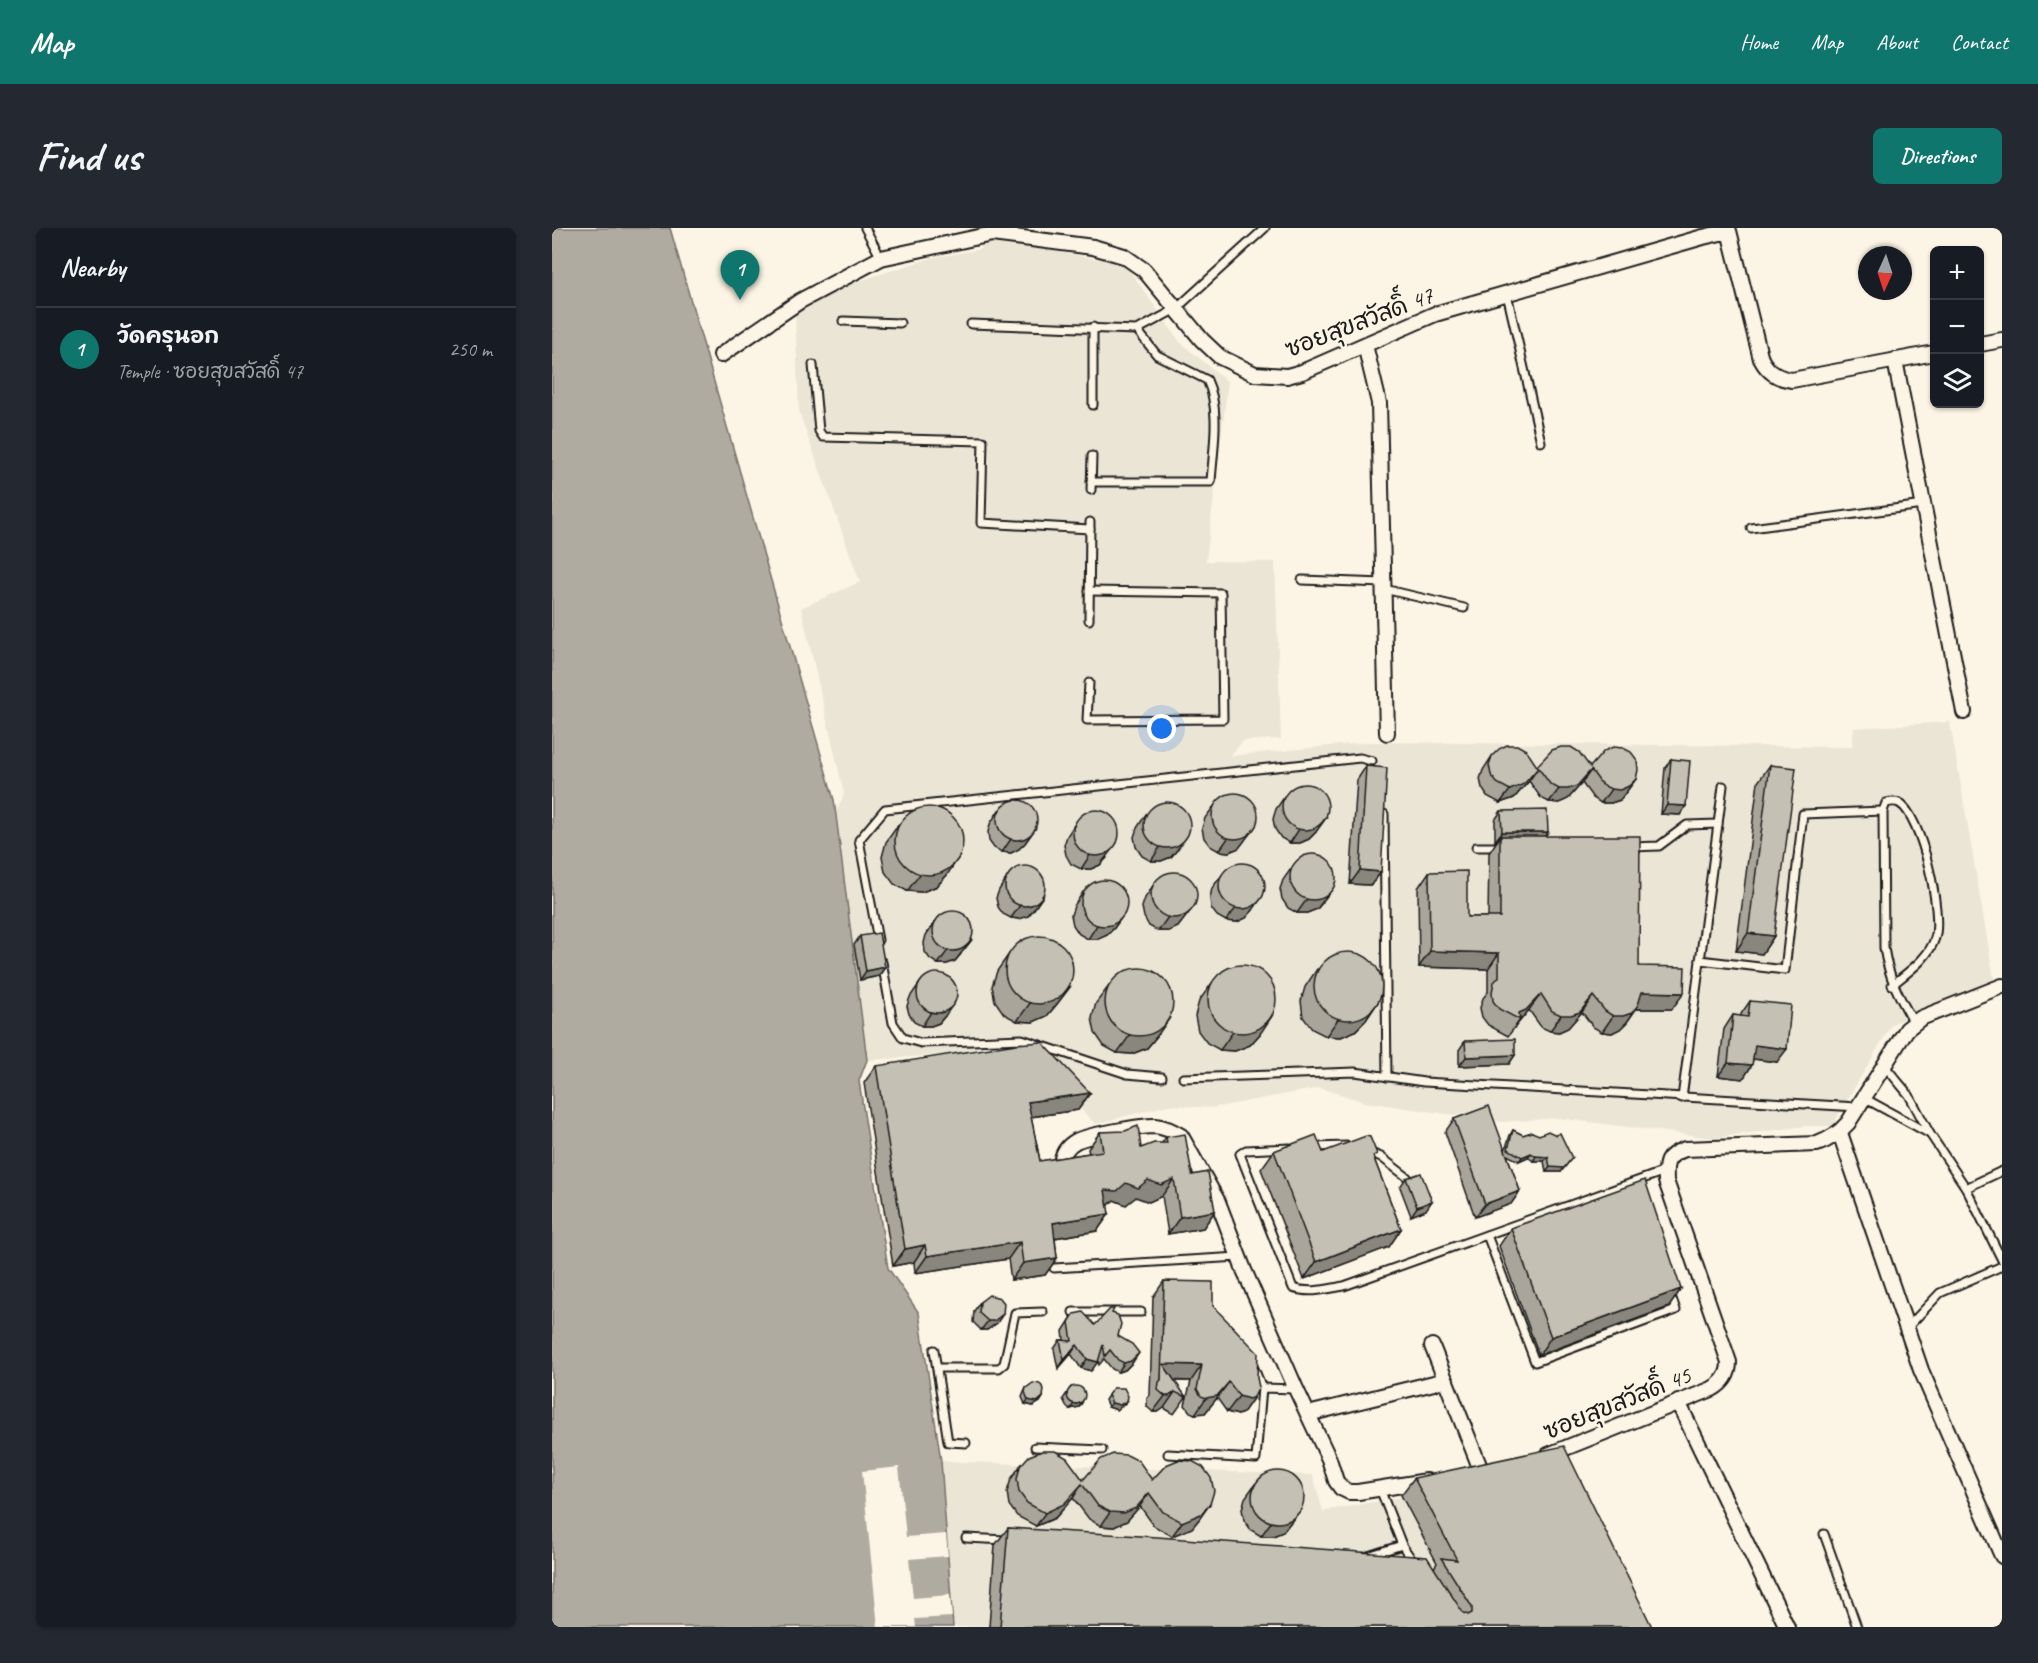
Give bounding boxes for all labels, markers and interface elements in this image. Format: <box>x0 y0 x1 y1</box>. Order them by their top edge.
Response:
text: Map <box>30 25 73 60</box>
text: Home <box>1740 29 1778 55</box>
text: Map <box>1811 29 1843 55</box>
text: About <box>1876 29 1918 55</box>
text: Contact <box>1951 29 2008 55</box>
button: Directions <box>1873 128 2002 184</box>
text: Find us <box>36 130 141 183</box>
north arrow <box>1858 246 1912 300</box>
map controls <box>1930 246 1984 408</box>
button: + <box>1930 246 1984 300</box>
pin: 1 <box>720 250 759 300</box>
text: Nearby <box>60 251 125 284</box>
street label: ซอยสุขสวัสดิ์ 47 <box>1278 273 1439 367</box>
button: − <box>1930 300 1984 354</box>
text: วัดครุนอก <box>117 322 219 350</box>
text: 1 <box>75 337 84 362</box>
text: 250 m <box>449 337 492 362</box>
button: layers <box>1930 354 1984 408</box>
text: Temple · ซอยสุขสวัสดิ์ 47 <box>117 359 303 384</box>
your location <box>1147 714 1176 743</box>
street label: ซอยสุขสวัสดิ์ 45 <box>1536 1353 1697 1449</box>

